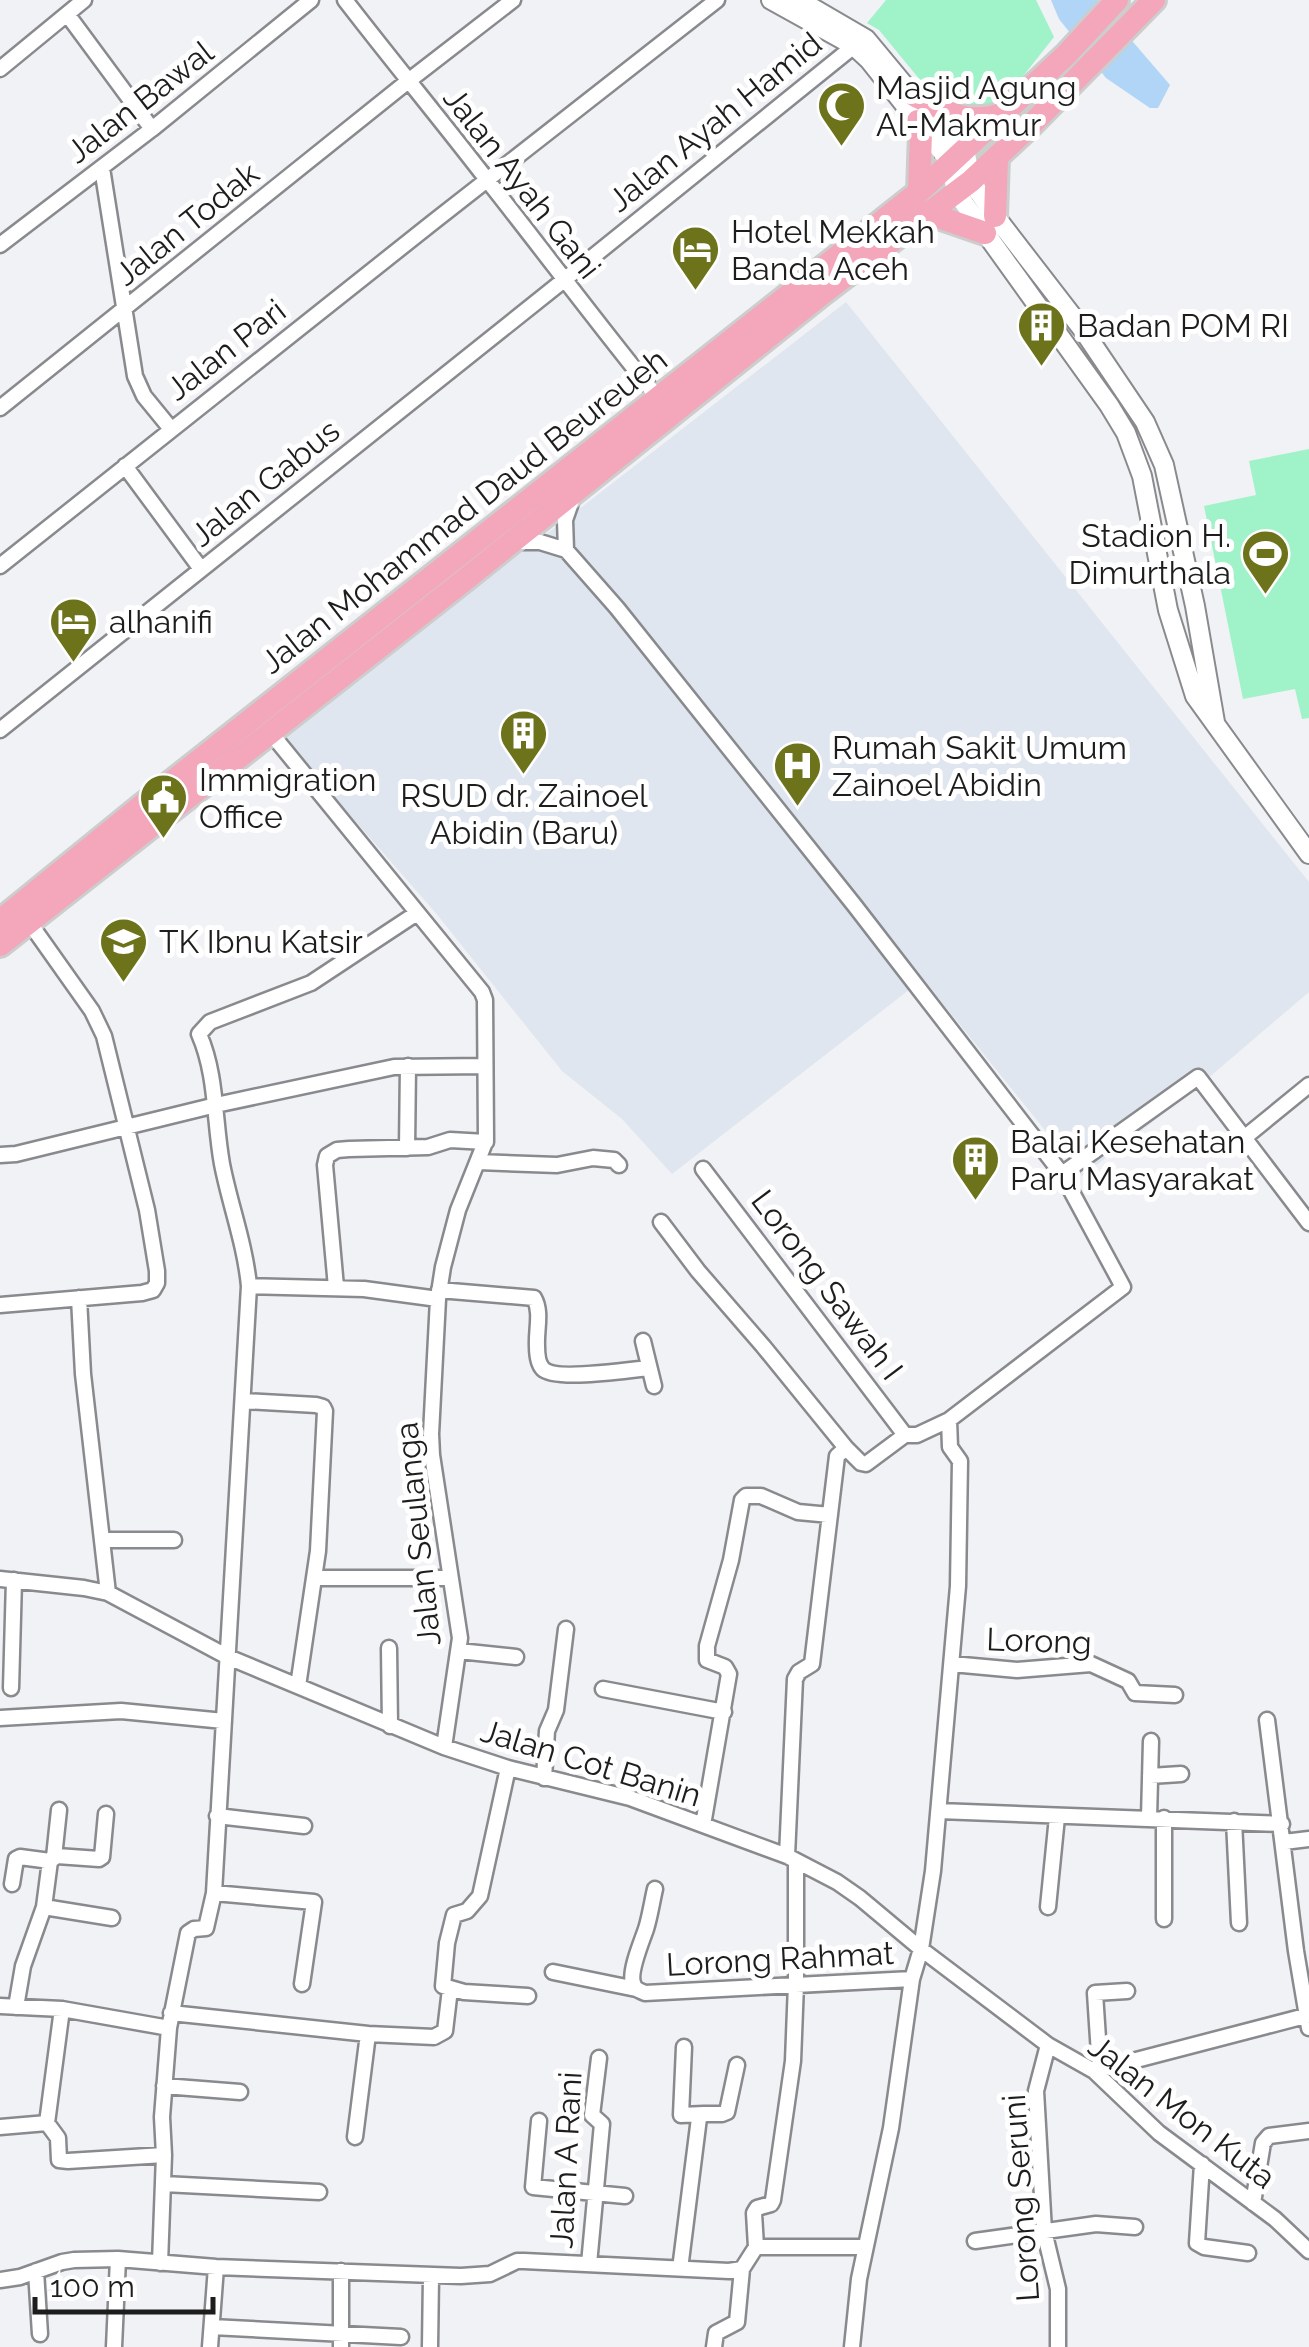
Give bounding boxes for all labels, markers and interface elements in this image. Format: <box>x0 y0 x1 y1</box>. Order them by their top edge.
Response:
street label: Jalan Ayah Hamid <box>601 24 829 219</box>
street label: Jalan Bawal <box>59 33 220 170</box>
place label: Masjid Agung Al-Makmur <box>876 69 1076 143</box>
street label: Jalan Ayah Gani <box>436 80 608 286</box>
mosque icon: Masjid Agung Al-Makmur <box>815 80 867 148</box>
street label: Jalan Todak <box>107 155 266 293</box>
place label: Hotel Mekkah Banda Aceh <box>731 213 935 287</box>
hotel icon: Hotel Mekkah Banda Aceh <box>670 224 722 292</box>
street label: Jalan Pari <box>159 292 293 408</box>
building icon: Badan POM RI <box>1016 300 1068 368</box>
place label: Badan POM RI <box>1077 307 1289 344</box>
street label: Jalan Mohammad Daud Beureueh <box>253 341 674 681</box>
street label: Jalan Gabus <box>183 412 346 554</box>
place label: Stadion H. Dimurthala <box>1069 517 1231 591</box>
sports icon: Stadion H. Dimurthala <box>1240 528 1292 596</box>
hotel icon: alhanifi <box>48 596 100 664</box>
place label: alhanifi <box>109 603 213 640</box>
building icon: RSUD dr. Zainoel Abidin (Baru) <box>498 708 550 776</box>
place label: Rumah Sakit Umum Zainoel Abidin <box>832 729 1127 803</box>
hospital icon: Rumah Sakit Umum Zainoel Abidin <box>771 740 823 808</box>
place label: Immigration Office <box>199 761 376 835</box>
public building icon: Immigration Office <box>138 772 190 840</box>
place label: RSUD dr. Zainoel Abidin (Baru) <box>400 777 648 851</box>
school or university icon: TK Ibnu Katsir <box>98 916 150 984</box>
place label: TK Ibnu Katsir <box>159 923 363 960</box>
place label: Balai Kesehatan Paru Masyarakat <box>1010 1123 1254 1197</box>
building icon: Balai Kesehatan Paru Masyarakat <box>949 1134 1001 1202</box>
street label: Lorong Sawah I <box>744 1183 911 1387</box>
street label: Jalan Seulanga <box>387 1420 448 1648</box>
street label: Lorong <box>986 1620 1092 1661</box>
street label: Jalan Cot Banin <box>477 1711 706 1814</box>
street label: Lorong Rahmat <box>665 1934 895 1983</box>
street label: Jalan Mon Kuta <box>1082 2027 1283 2196</box>
street label: Jalan A Rani <box>542 2071 589 2249</box>
street label: Lorong Seruni <box>995 2093 1046 2303</box>
scale bar <box>35 2252 212 2314</box>
text: 100 m <box>50 2269 135 2304</box>

